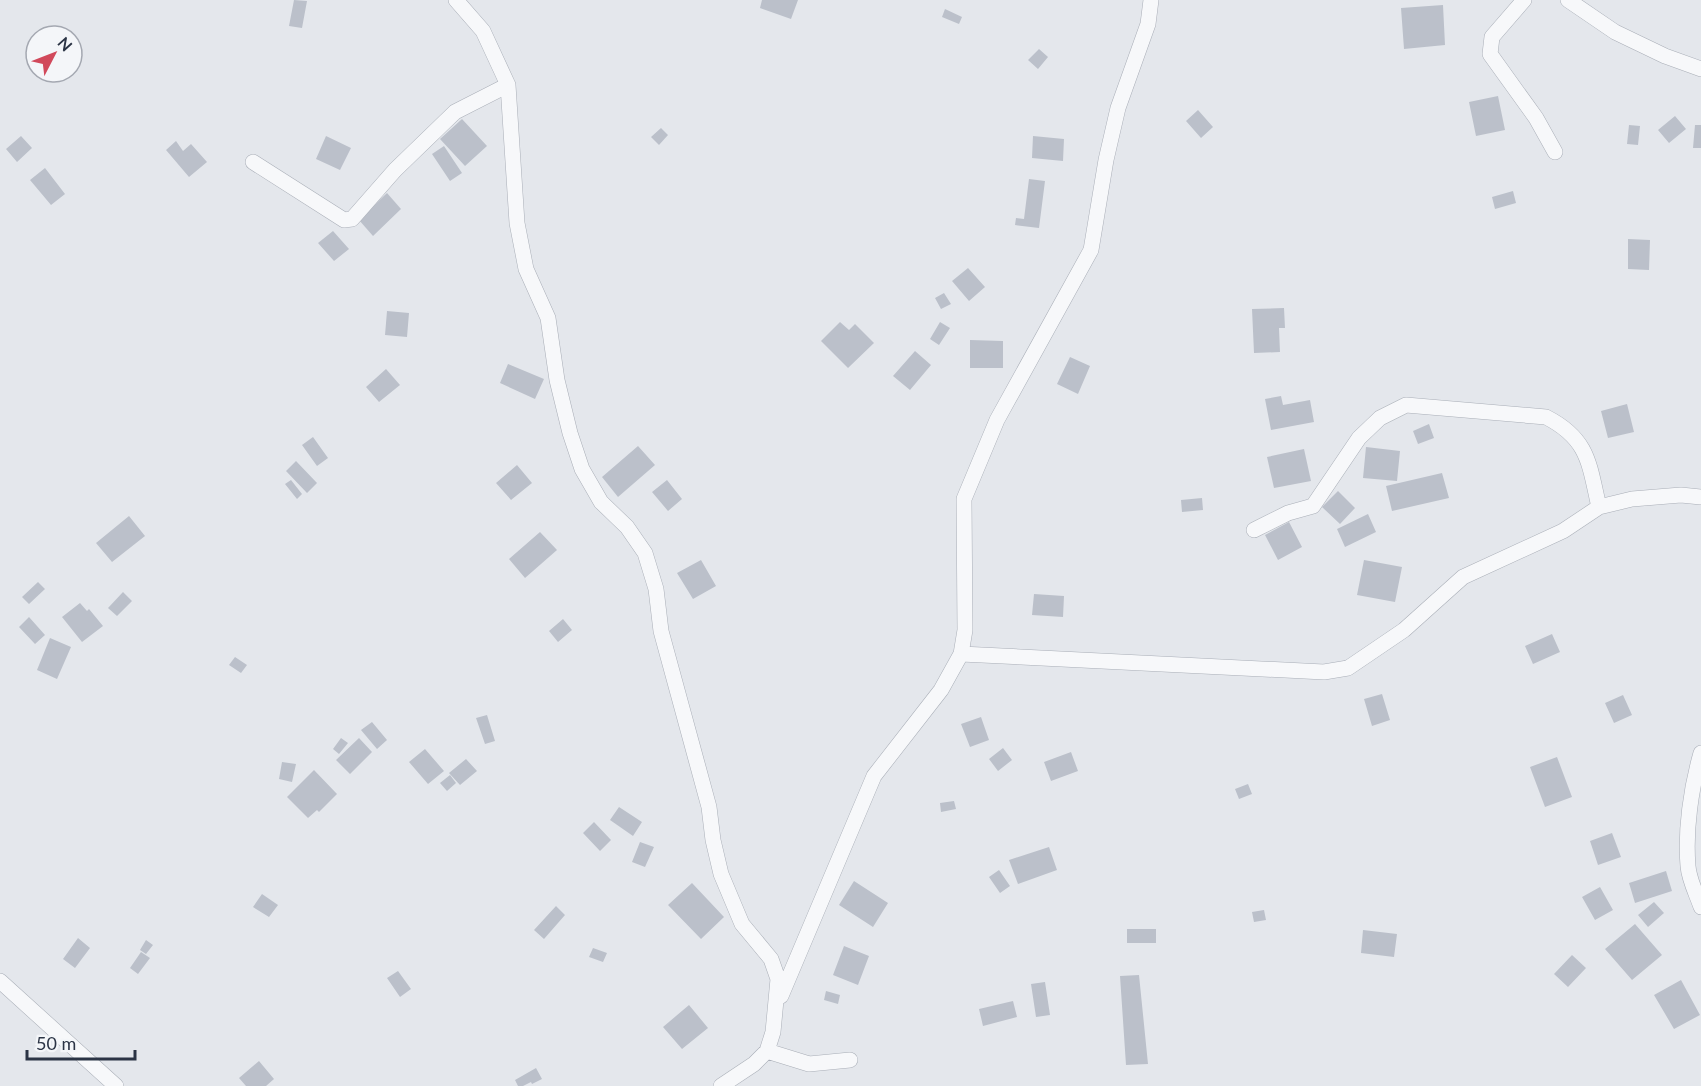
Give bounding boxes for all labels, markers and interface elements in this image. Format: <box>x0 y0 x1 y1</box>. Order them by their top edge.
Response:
north arrow <box>24 24 84 84</box>
text: N <box>54 33 77 55</box>
scale bar <box>27 1023 135 1061</box>
text: 50 m <box>36 1032 76 1054</box>

